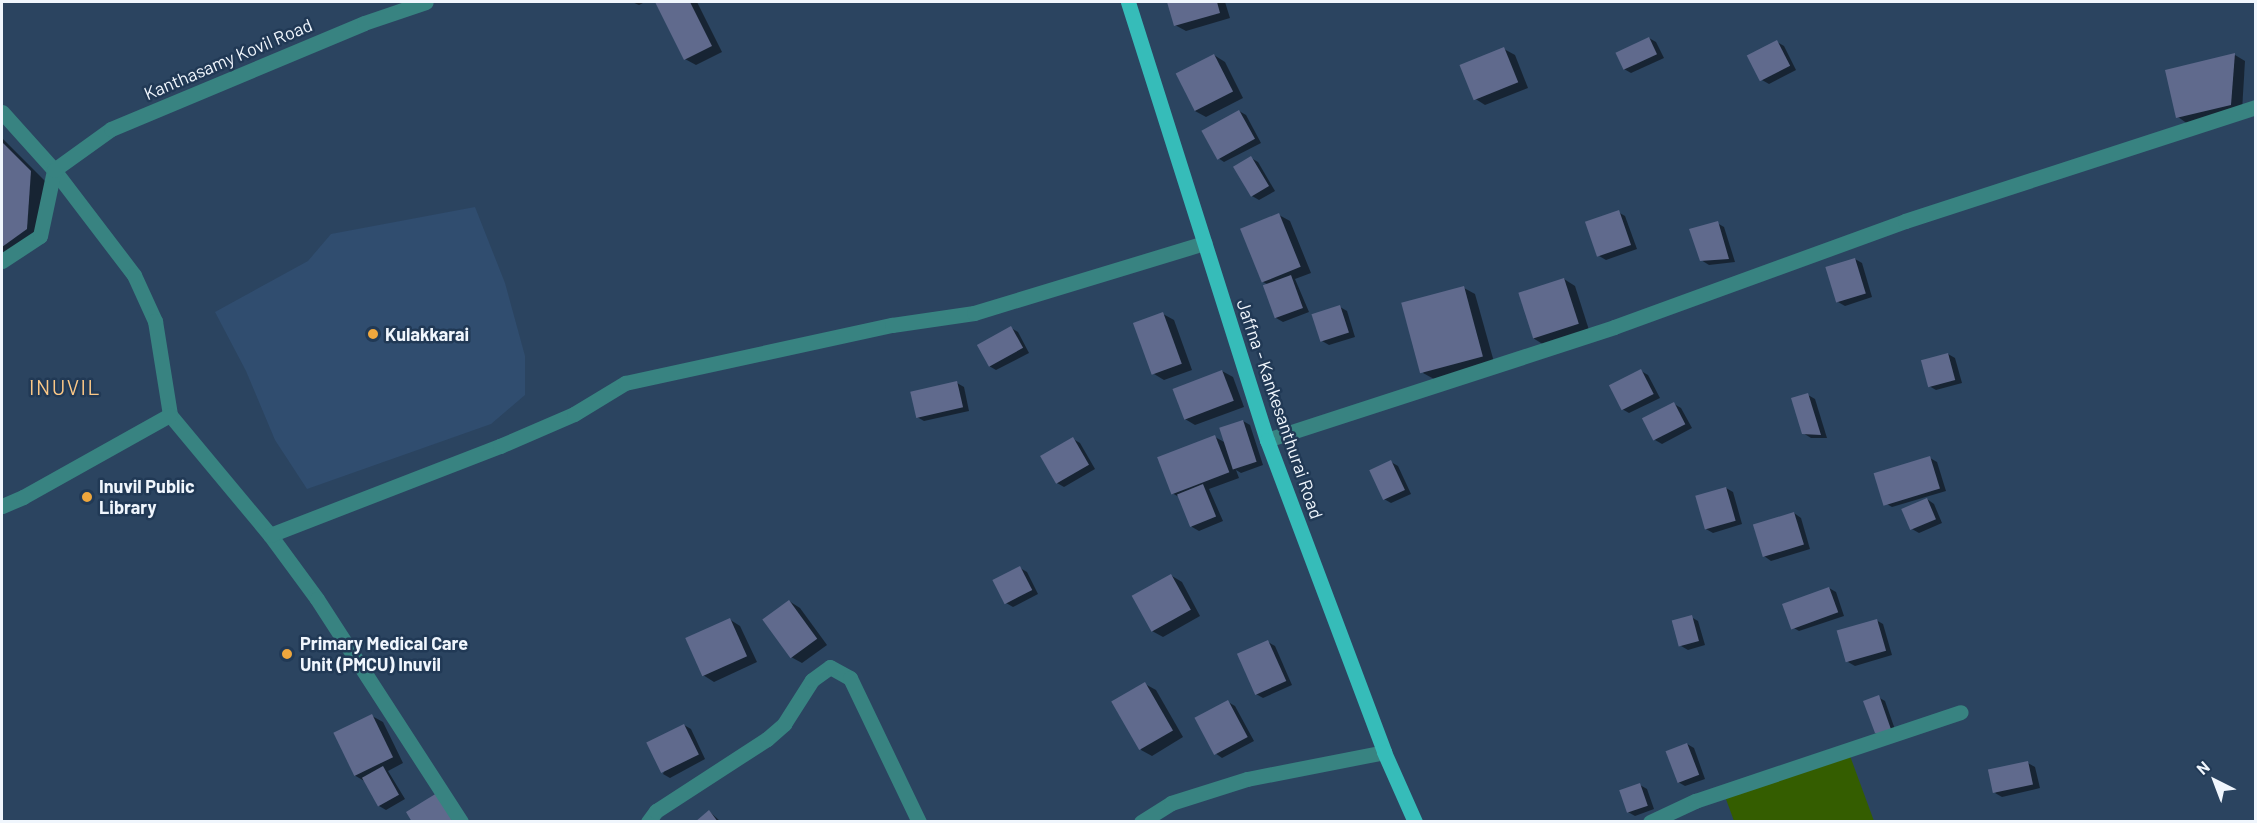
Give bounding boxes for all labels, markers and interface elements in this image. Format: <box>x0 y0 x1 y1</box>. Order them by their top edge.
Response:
street label: Kanthasamy Kovil Road <box>141 14 315 104</box>
street label: Jaffna - Kankesanthurai Road <box>1232 296 1328 522</box>
place label: Kulakkarai <box>385 323 469 345</box>
marker: Kulakkarai <box>366 327 380 341</box>
district label: INUVIL <box>29 374 101 400</box>
place label: Inuvil Public Library <box>99 476 195 518</box>
marker: Inuvil Public Library <box>80 490 94 504</box>
place label: Primary Medical Care Unit (PMCU) Inuvil <box>300 633 468 676</box>
marker: Primary Medical Care Unit (PMCU) Inuvil <box>278 645 296 663</box>
north arrow <box>2185 751 2245 811</box>
text: N <box>2192 757 2213 778</box>

